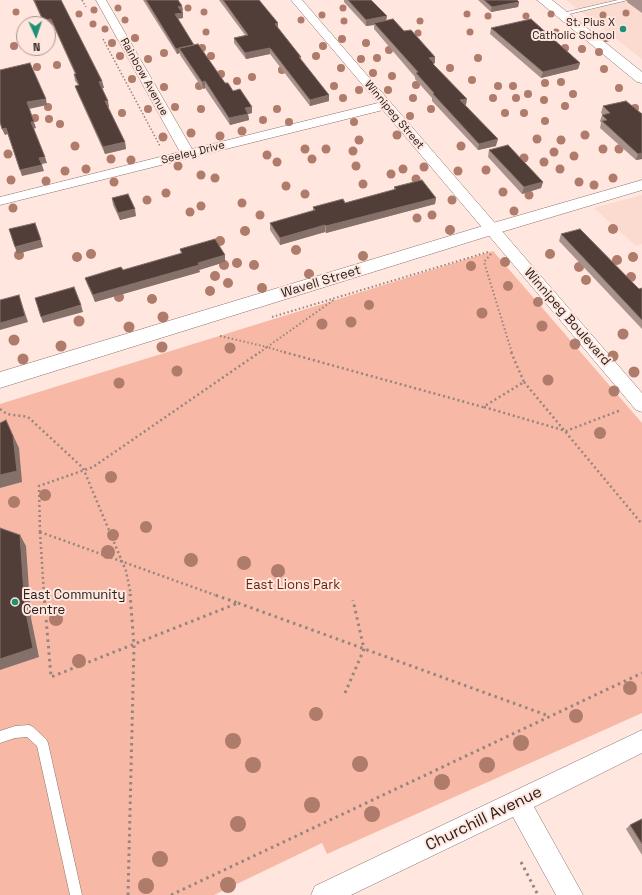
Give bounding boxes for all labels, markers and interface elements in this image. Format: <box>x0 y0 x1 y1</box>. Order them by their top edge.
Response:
north arrow <box>16 16 56 56</box>
place label: St. Pius X Catholic School <box>532 16 615 42</box>
marker: St. Pius X Catholic School <box>618 24 628 34</box>
street label: Rainbow Avenue <box>117 36 171 118</box>
text: N <box>33 40 41 54</box>
street label: Winnipeg Street <box>361 78 427 152</box>
street label: Seeley Drive <box>160 139 226 167</box>
street label: Wavell Street <box>279 263 363 301</box>
street label: Winnipeg Boulevard <box>520 265 614 369</box>
park label: East Lions Park <box>246 577 340 593</box>
place label: East Community Centre <box>23 587 125 618</box>
marker: East Community Centre <box>10 597 20 607</box>
street label: Churchill Avenue <box>423 782 545 856</box>

